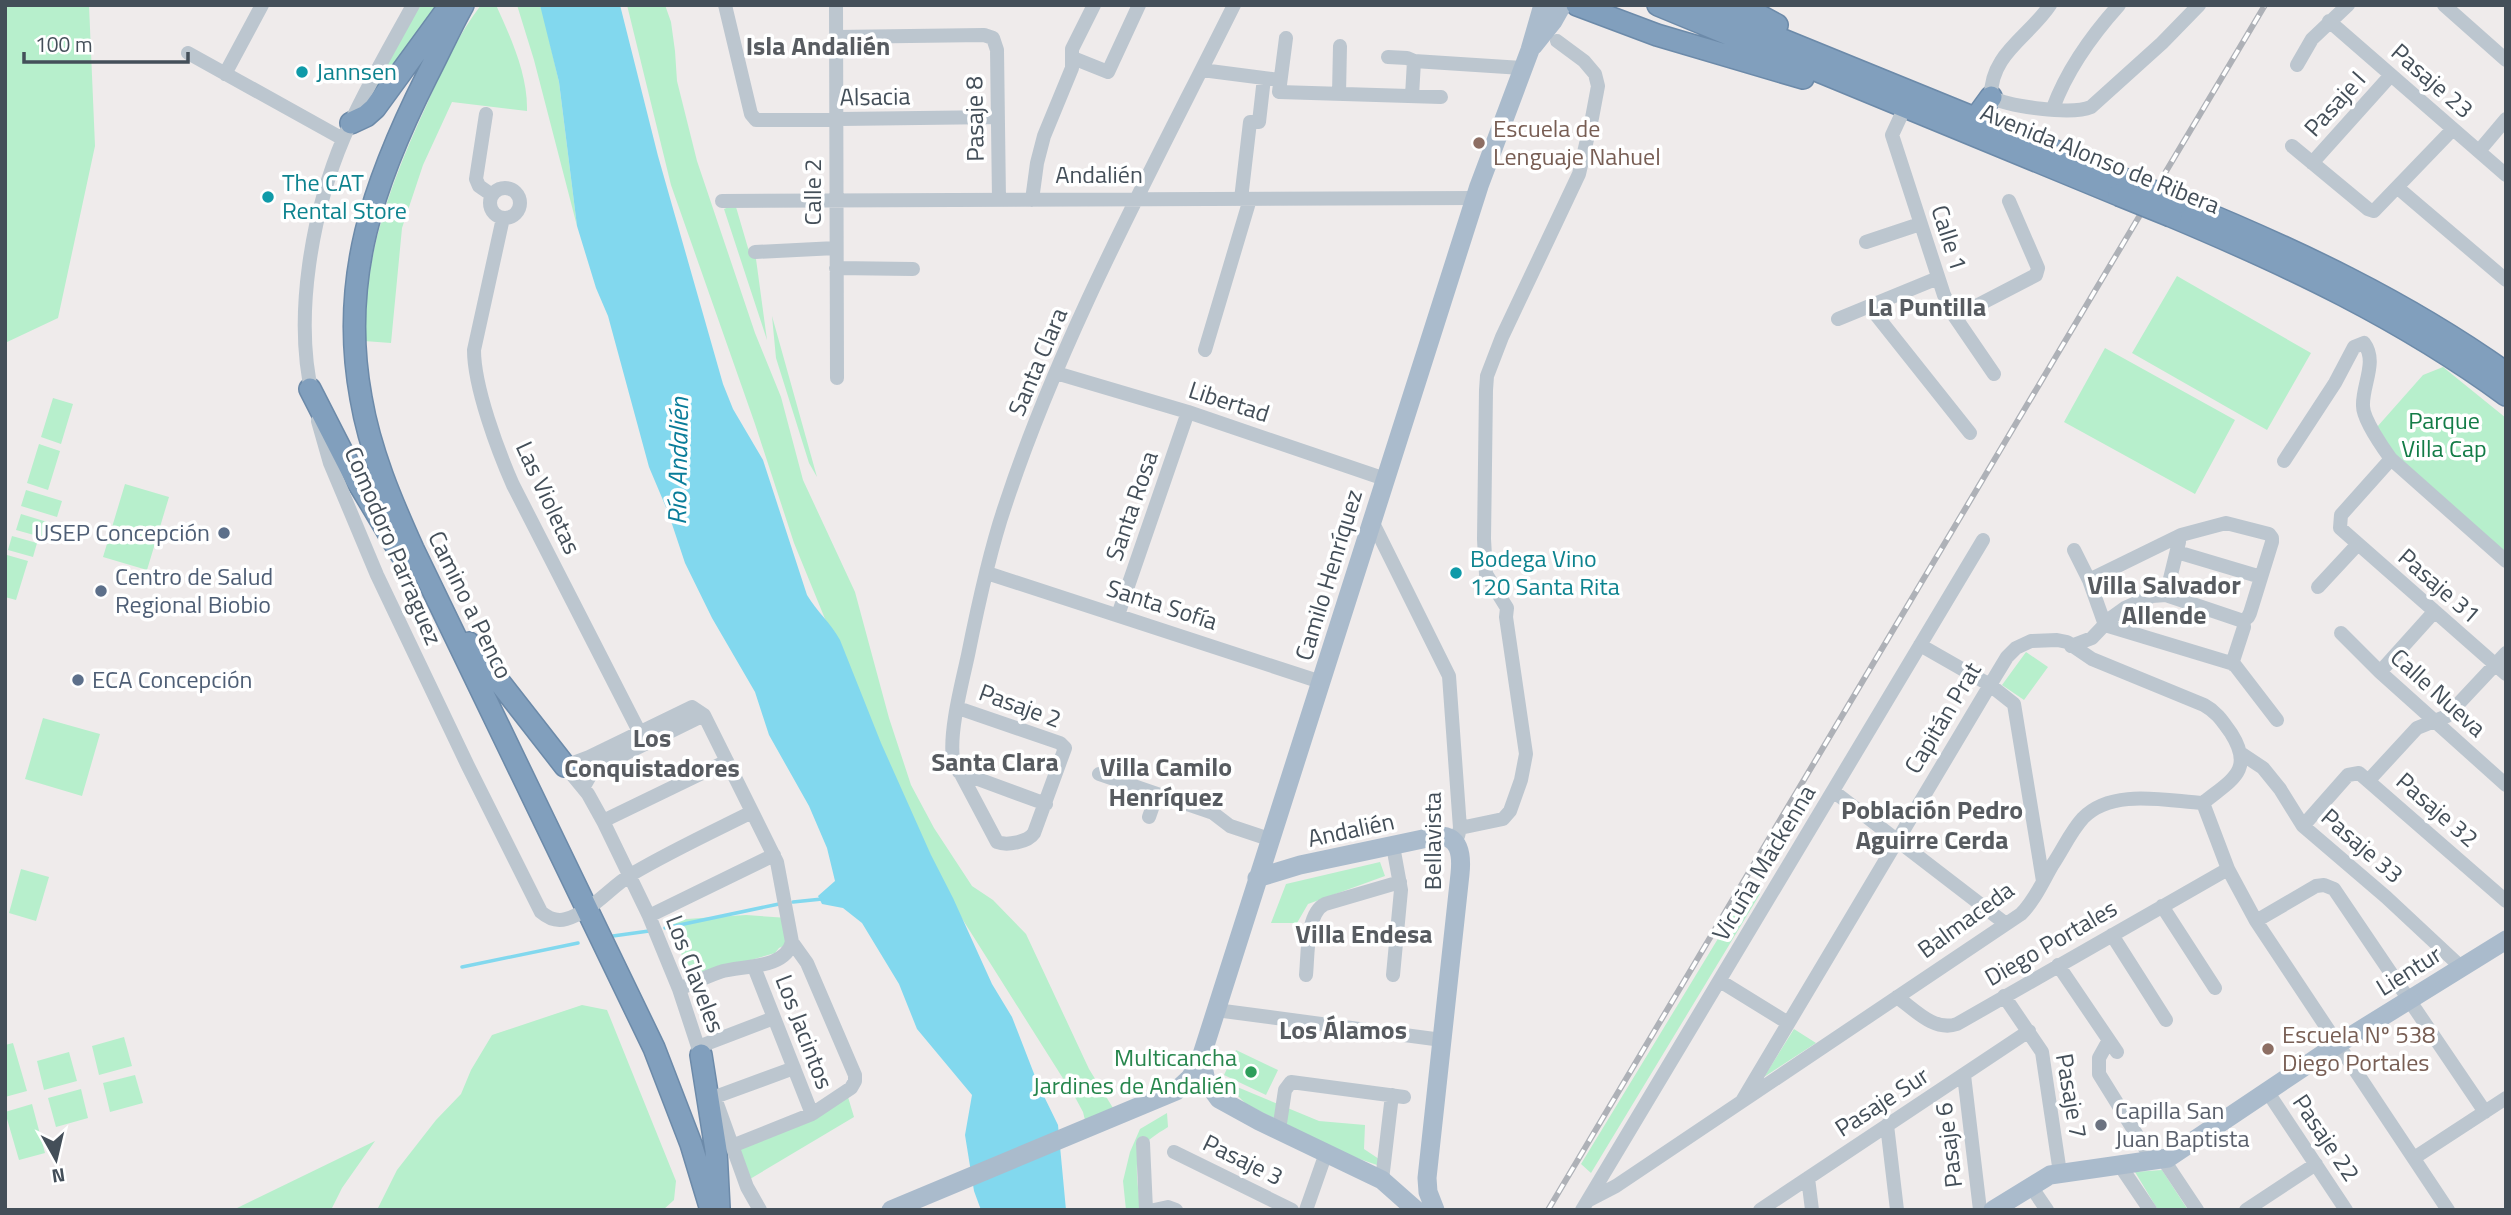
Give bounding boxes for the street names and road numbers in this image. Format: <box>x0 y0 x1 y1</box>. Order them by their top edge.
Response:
street label: Pasaje 23 <box>2384 34 2482 126</box>
street label: Pasaje I <box>2295 62 2374 144</box>
street label: Pasaje 8 <box>955 76 993 162</box>
street label: Alsacia <box>839 77 911 115</box>
street label: Avenida Alonso de Ribera <box>1975 94 2225 223</box>
street label: Andalién <box>1055 156 1143 192</box>
street label: Calle 2 <box>794 158 830 226</box>
street label: Calle 1 <box>1922 200 1977 275</box>
street label: Santa Clara <box>998 302 1076 421</box>
street label: Libertad <box>1184 371 1274 431</box>
street label: Las Violetas <box>507 435 591 560</box>
street label: Comodoro Parraguez <box>336 441 452 650</box>
street label: Santa Rosa <box>1095 446 1167 565</box>
street label: Camilo Henríquez <box>1285 485 1371 665</box>
street label: Camino a Penco <box>420 524 522 685</box>
street label: Pasaje 31 <box>2391 539 2489 631</box>
street label: Santa Sofía <box>1102 569 1222 639</box>
street label: Calle Nueva <box>2383 639 2495 745</box>
street label: Capitán Prat <box>1895 654 1990 780</box>
street label: Pasaje 2 <box>974 674 1067 737</box>
street label: Pasaje 32 <box>2389 763 2487 855</box>
street label: Vicuña Mackenna <box>1702 778 1824 947</box>
street label: Bellavista <box>1414 792 1450 890</box>
street label: Pasaje 33 <box>2314 799 2412 891</box>
street label: Andalién <box>1304 802 1397 856</box>
street label: Balmaceda <box>1910 872 2021 967</box>
street label: Diego Portales <box>1978 890 2123 995</box>
street label: Los Claveles <box>657 910 735 1038</box>
street label: Lientur <box>2369 936 2448 1004</box>
street label: Los Jacintos <box>767 969 843 1094</box>
street label: Pasaje 7 <box>2047 1051 2097 1141</box>
street label: Pasaje Sur <box>1827 1057 1936 1145</box>
street label: Pasaje 22 <box>2284 1086 2369 1188</box>
street label: Pasaje 6 <box>1925 1101 1971 1190</box>
street label: Pasaje 3 <box>1197 1124 1290 1194</box>

